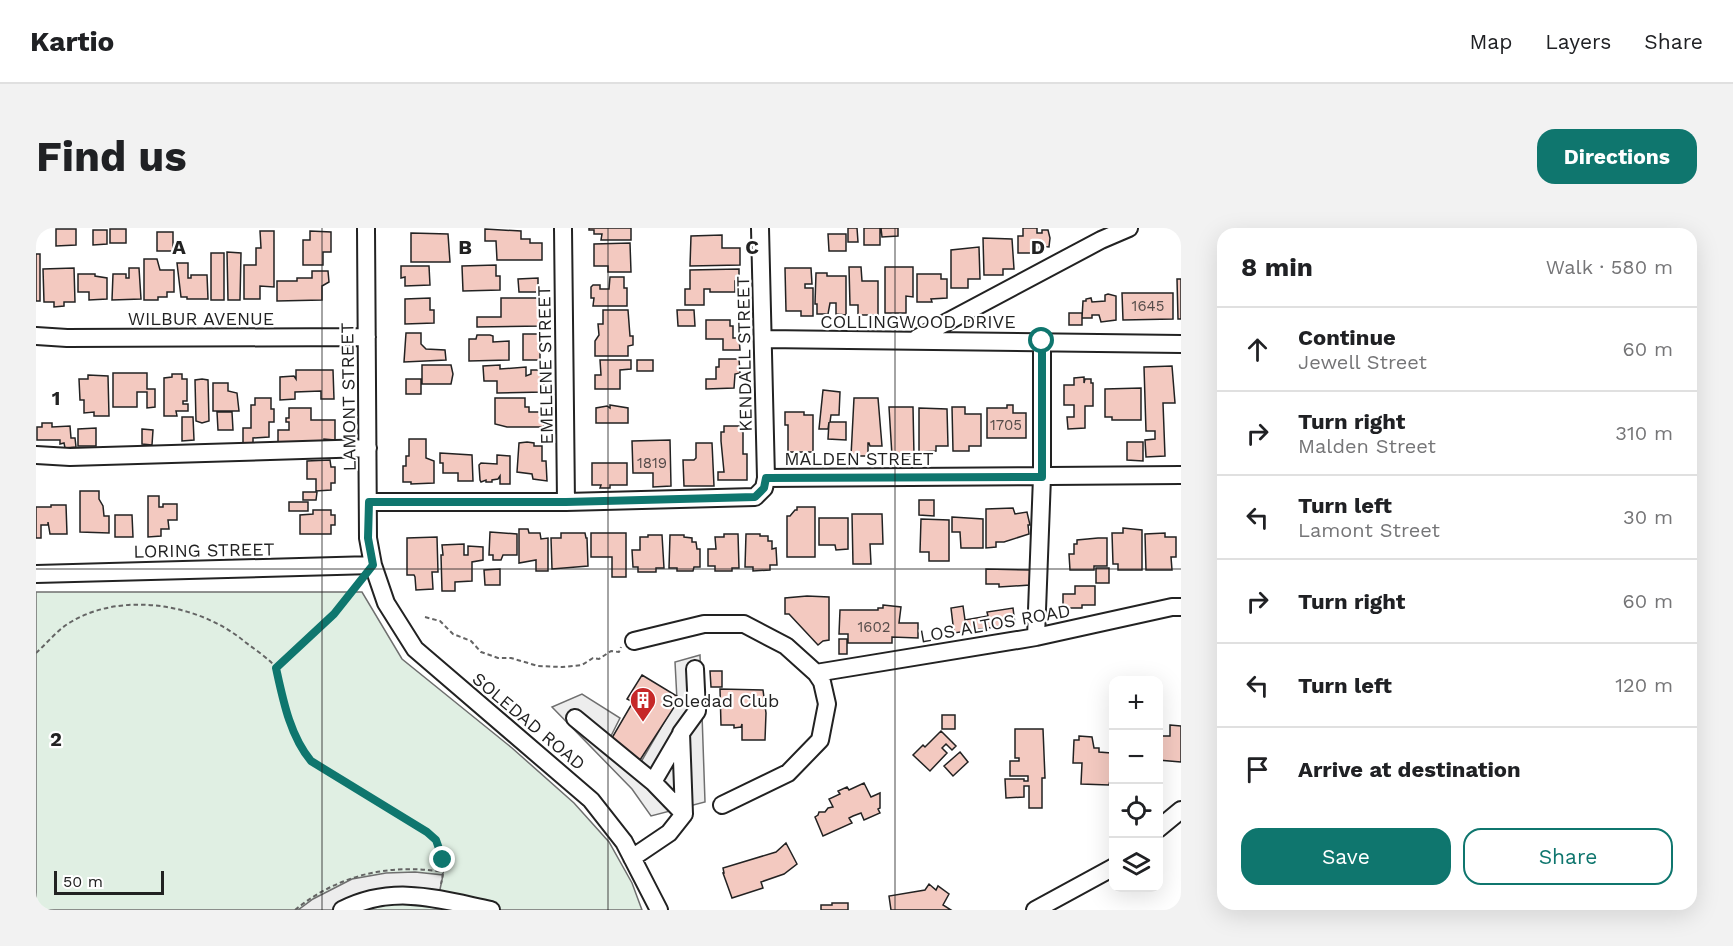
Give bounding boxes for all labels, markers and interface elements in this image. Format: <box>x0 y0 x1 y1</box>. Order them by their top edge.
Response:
text: Kartio <box>30 25 114 58</box>
text: Map <box>1469 29 1512 54</box>
text: Layers <box>1545 29 1611 54</box>
text: Share <box>1644 29 1703 54</box>
button: Directions <box>1537 129 1697 184</box>
text: Find us <box>36 132 187 181</box>
text: A <box>172 235 186 259</box>
text: B <box>458 235 472 259</box>
text: C <box>745 235 759 259</box>
text: D <box>1031 235 1045 259</box>
text: 8 min <box>1241 252 1313 282</box>
text: Walk · 580 m <box>1546 255 1673 279</box>
street label: KENDALL STREET <box>732 276 756 432</box>
street label: EMELENE STREET <box>533 285 557 445</box>
house number: 1645 <box>1132 297 1164 315</box>
street label: WILBUR AVENUE <box>128 308 274 329</box>
street label: COLLINGWOOD DRIVE <box>820 311 1016 332</box>
street label: LAMONT STREET <box>336 322 360 472</box>
text: Continue <box>1298 325 1396 350</box>
route start <box>1028 327 1054 353</box>
icon: ahead <box>1241 333 1274 366</box>
text: 60 m <box>1623 337 1673 361</box>
text: Jewell Street <box>1298 350 1427 374</box>
text: 1 <box>52 386 60 410</box>
text: Turn right <box>1298 409 1405 434</box>
house number: 1705 <box>990 416 1022 434</box>
icon: right <box>1241 417 1274 450</box>
text: 310 m <box>1615 421 1673 445</box>
text: Malden Street <box>1298 434 1436 458</box>
street label: MALDEN STREET <box>784 448 934 469</box>
house number: 1819 <box>637 454 667 472</box>
text: Turn left <box>1298 493 1392 518</box>
icon: left <box>1241 501 1274 534</box>
text: 30 m <box>1623 505 1673 529</box>
text: Lamont Street <box>1298 518 1440 542</box>
street label: LORING STREET <box>133 538 275 562</box>
icon: right <box>1241 585 1274 618</box>
text: Turn right <box>1298 589 1405 614</box>
text: 60 m <box>1623 589 1673 613</box>
street label: LOS ALTOS ROAD <box>918 599 1072 647</box>
house number: 1602 <box>857 618 891 636</box>
street label: SOLEDAD ROAD <box>468 668 590 774</box>
icon: left <box>1241 669 1274 702</box>
text: Turn left <box>1298 673 1392 698</box>
text: 120 m <box>1615 673 1673 697</box>
map controls <box>1109 676 1163 892</box>
button: + <box>1109 676 1163 730</box>
building icon: Soledad Club <box>628 685 658 723</box>
place label: Soledad Club <box>662 690 779 711</box>
text: 2 <box>50 727 62 751</box>
button: − <box>1109 730 1163 784</box>
icon: arrive <box>1241 753 1274 786</box>
text: Arrive at destination <box>1298 757 1521 782</box>
button: locate <box>1109 784 1163 838</box>
button: Save <box>1241 828 1451 885</box>
button: Share <box>1463 828 1673 885</box>
button: layers <box>1109 838 1163 892</box>
route end <box>429 846 455 872</box>
scale bar <box>54 868 164 896</box>
text: 50 m <box>63 872 103 891</box>

